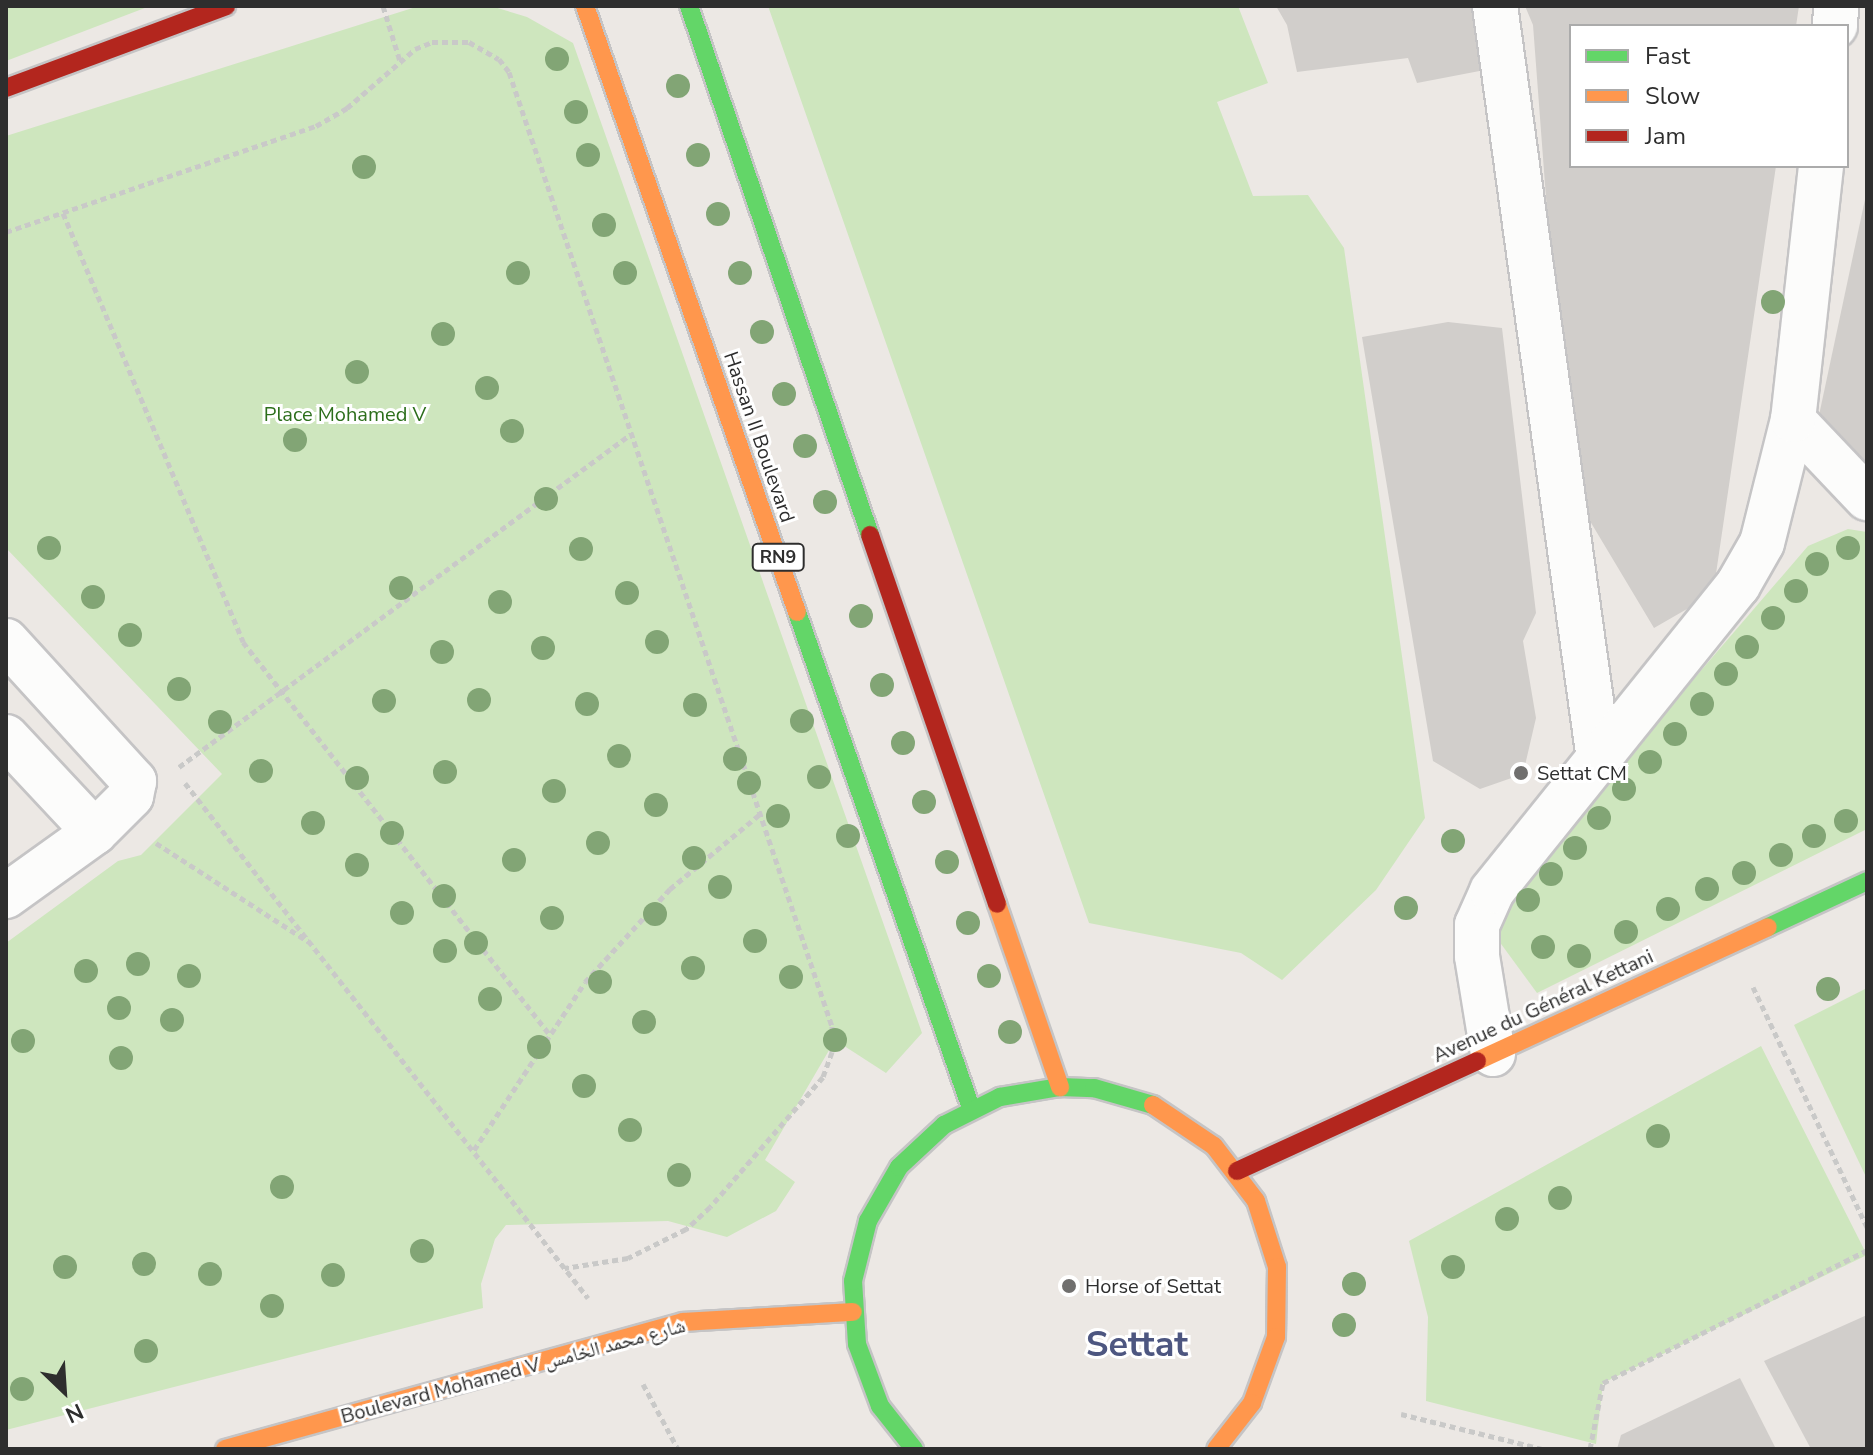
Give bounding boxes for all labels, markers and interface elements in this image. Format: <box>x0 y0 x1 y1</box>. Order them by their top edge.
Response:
legend <box>1569 24 1849 168</box>
text: Fast <box>1645 40 1690 72</box>
text: Slow <box>1645 80 1700 112</box>
text: Jam <box>1645 120 1686 152</box>
street label: Hassan II Boulevard <box>718 348 800 526</box>
park label: Place Mohamed V <box>264 402 426 426</box>
road number: RN9 <box>750 543 806 571</box>
place label: Settat CM <box>1537 761 1627 785</box>
marker: Settat CM <box>1512 764 1530 782</box>
street label: Avenue du Général Kettani <box>1429 944 1657 1068</box>
place label: Horse of Settat <box>1085 1274 1221 1298</box>
marker: Horse of Settat <box>1060 1277 1078 1295</box>
street label: Boulevard Mohamed V شارع محمد الخامس <box>338 1313 688 1429</box>
district label: Settat <box>1086 1323 1188 1367</box>
north arrow <box>24 1351 104 1431</box>
text: N <box>60 1396 88 1430</box>

